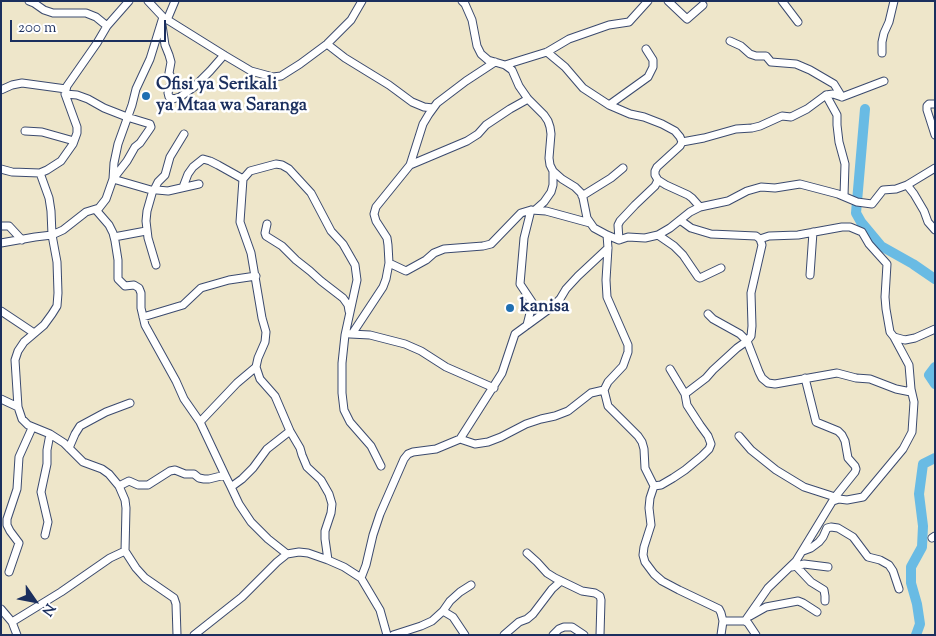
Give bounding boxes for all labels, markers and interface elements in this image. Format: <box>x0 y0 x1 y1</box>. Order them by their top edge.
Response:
scale bar <box>12 10 169 42</box>
text: 200 m <box>18 18 57 39</box>
place label: Ofisi ya Serikali ya Mtaa wa Saranga <box>156 75 307 118</box>
marker: Ofisi ya Serikali ya Mtaa wa Saranga <box>140 90 152 102</box>
place label: kanisa <box>520 297 569 319</box>
marker: kanisa <box>504 302 516 314</box>
north arrow <box>10 576 60 626</box>
text: N <box>36 599 59 619</box>

